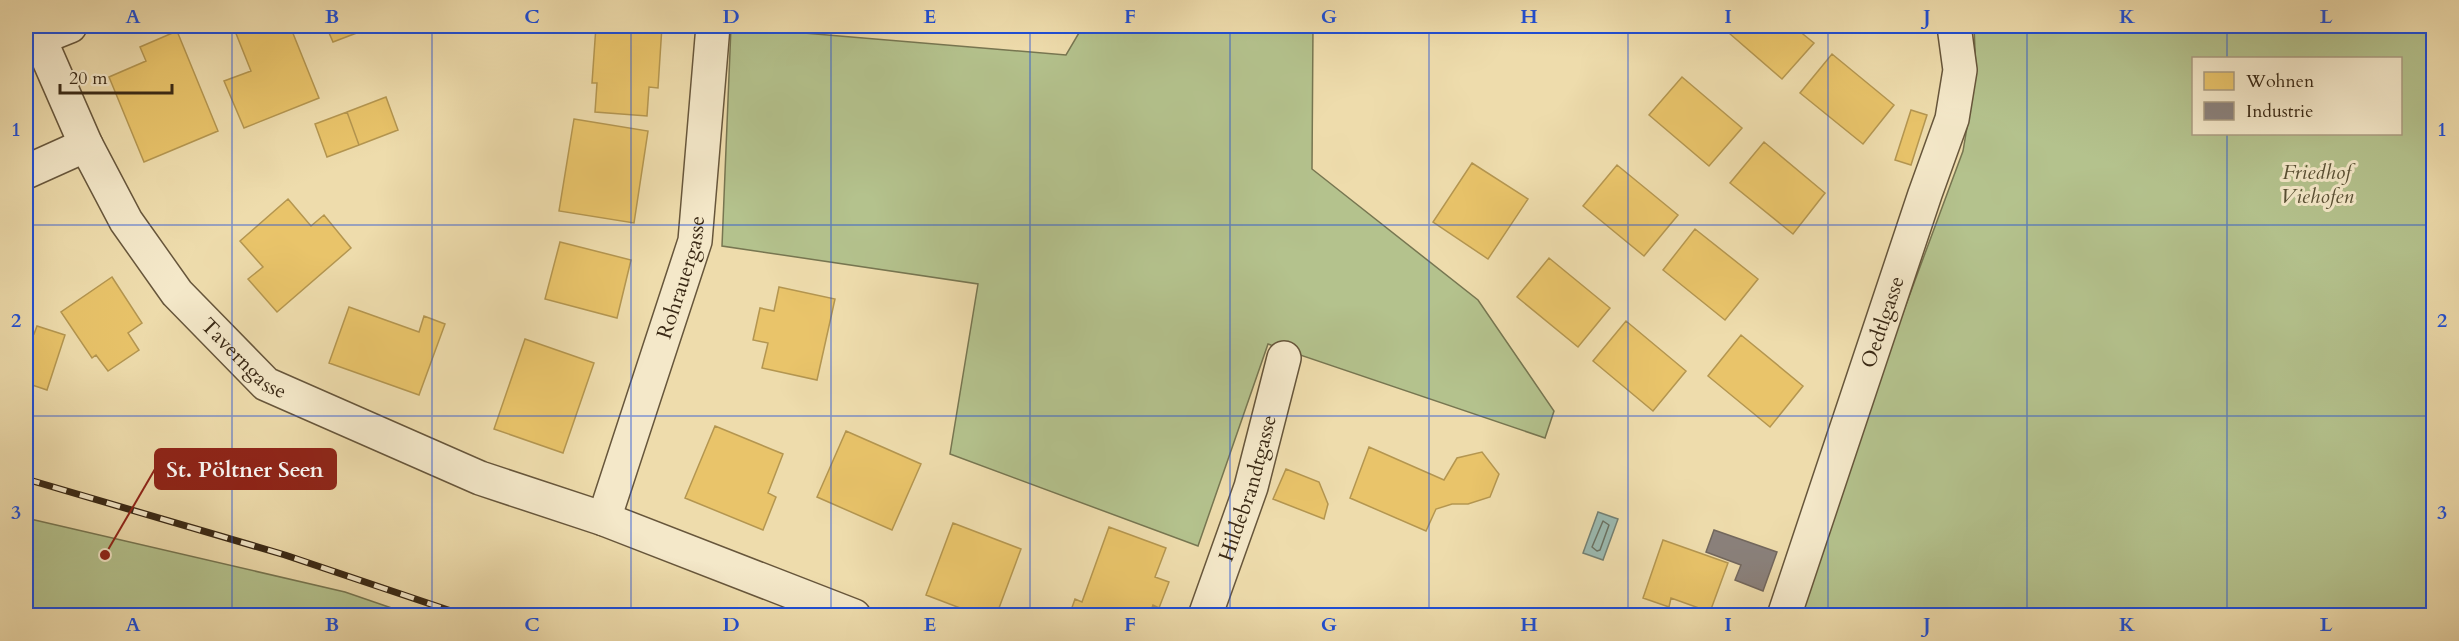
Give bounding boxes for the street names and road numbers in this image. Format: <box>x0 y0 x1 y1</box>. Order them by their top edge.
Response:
street label: Rohrauergasse <box>650 215 712 343</box>
street label: Oedtlgasse <box>1854 272 1912 372</box>
street label: Taverngasse <box>194 312 291 406</box>
street label: Hildebrandtgasse <box>1212 412 1284 565</box>

